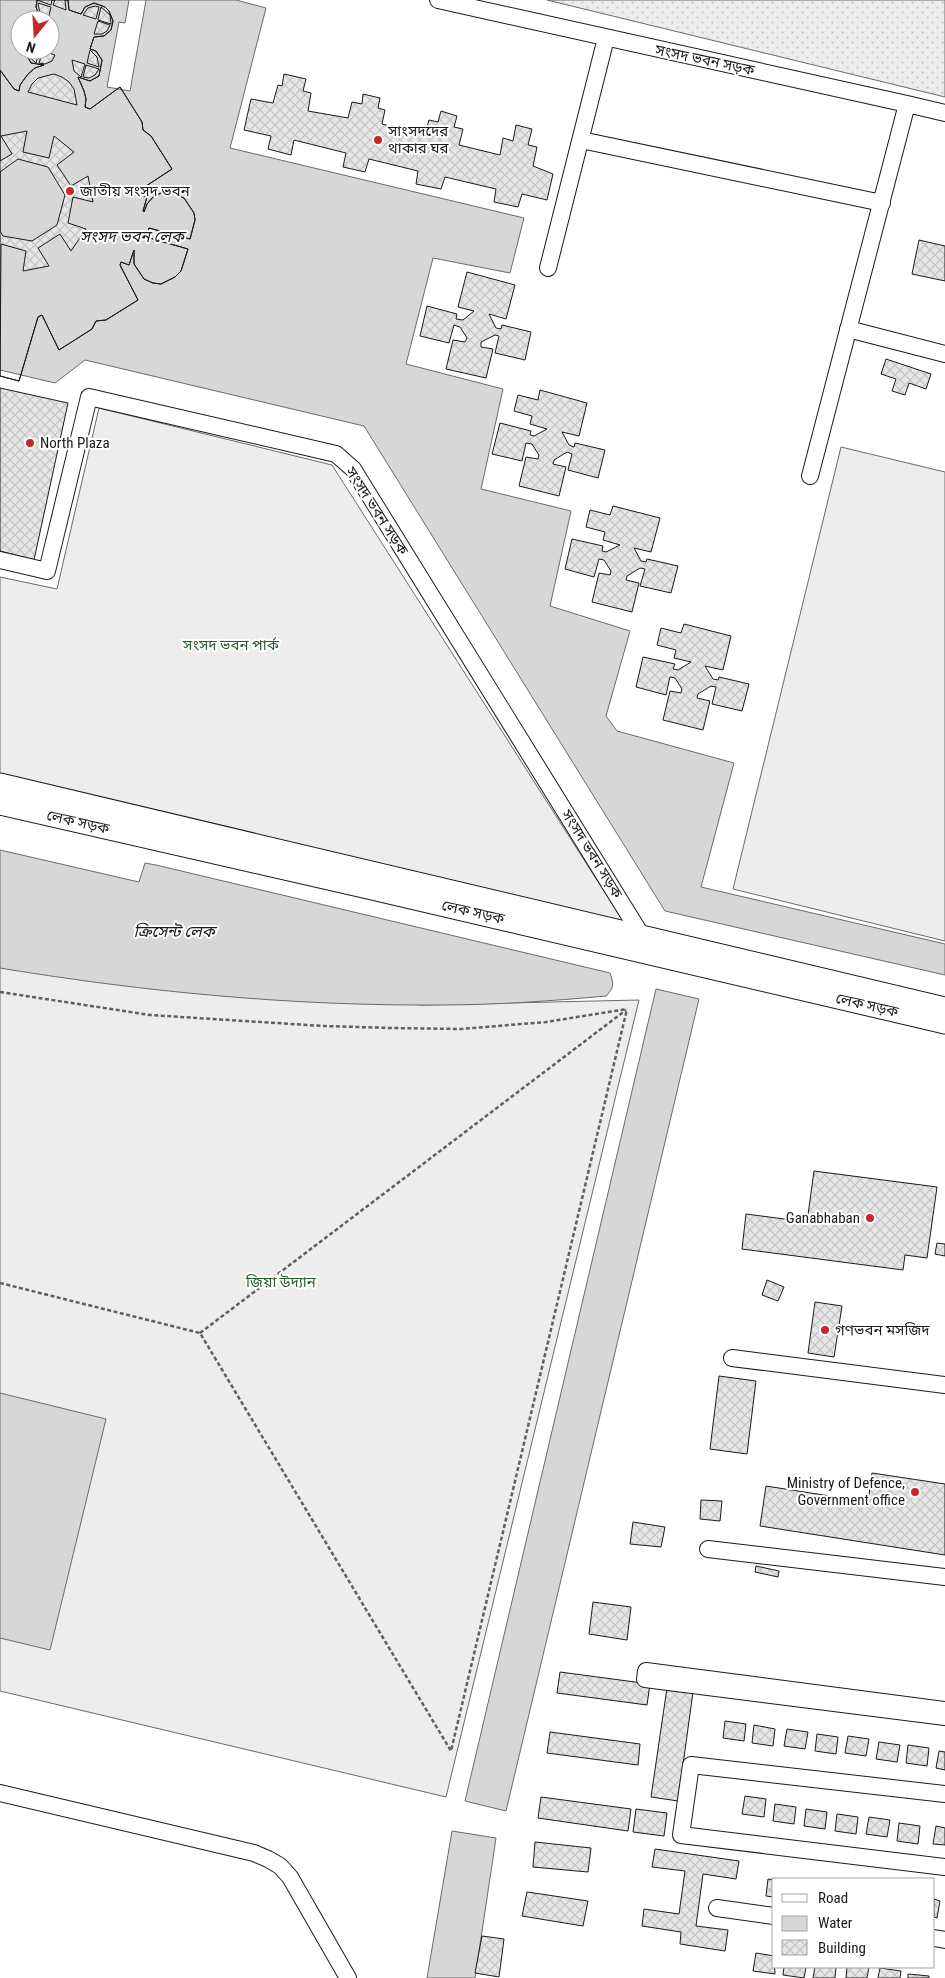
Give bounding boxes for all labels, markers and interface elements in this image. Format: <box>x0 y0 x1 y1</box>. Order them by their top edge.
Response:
north arrow <box>10 10 60 60</box>
text: N <box>24 38 38 56</box>
street label: সংসদ ভবন সড়ক <box>653 40 757 79</box>
place label: সাংসদদের থাকার ঘর <box>387 122 449 157</box>
marker: সাংসদদের থাকার ঘর <box>372 134 384 146</box>
place label: জাতীয় সংসদ ভবন <box>79 182 191 200</box>
marker: জাতীয় সংসদ ভবন <box>64 185 76 197</box>
water label: সংসদ ভবন লেক <box>80 227 187 246</box>
place label: North Plaza <box>40 434 110 452</box>
marker: North Plaza <box>24 437 36 449</box>
street label: সংসদ ভবন সড়ক <box>341 463 413 559</box>
park label: সংসদ ভবন পার্ক <box>182 636 280 654</box>
street label: লেক সড়ক <box>45 806 112 838</box>
street label: সংসদ ভবন সড়ক <box>557 806 627 902</box>
street label: লেক সড়ক <box>440 896 507 928</box>
water label: ক্রিসেন্ট লেক <box>133 922 218 941</box>
street label: লেক সড়ক <box>834 989 901 1021</box>
place label: Ganabhaban <box>786 1209 860 1227</box>
marker: Ganabhaban <box>864 1212 876 1224</box>
park label: জিয়া উদ্যান <box>245 1273 317 1291</box>
place label: গণভবন মসজিদ <box>835 1321 930 1339</box>
marker: গণভবন মসজিদ <box>819 1324 831 1336</box>
place label: Ministry of Defence, Government office <box>787 1474 905 1509</box>
marker: Ministry of Defence, Government office <box>909 1486 921 1498</box>
legend <box>772 1878 935 1968</box>
text: Road <box>818 1889 848 1907</box>
text: Water <box>818 1914 853 1932</box>
text: Building <box>818 1939 866 1957</box>

